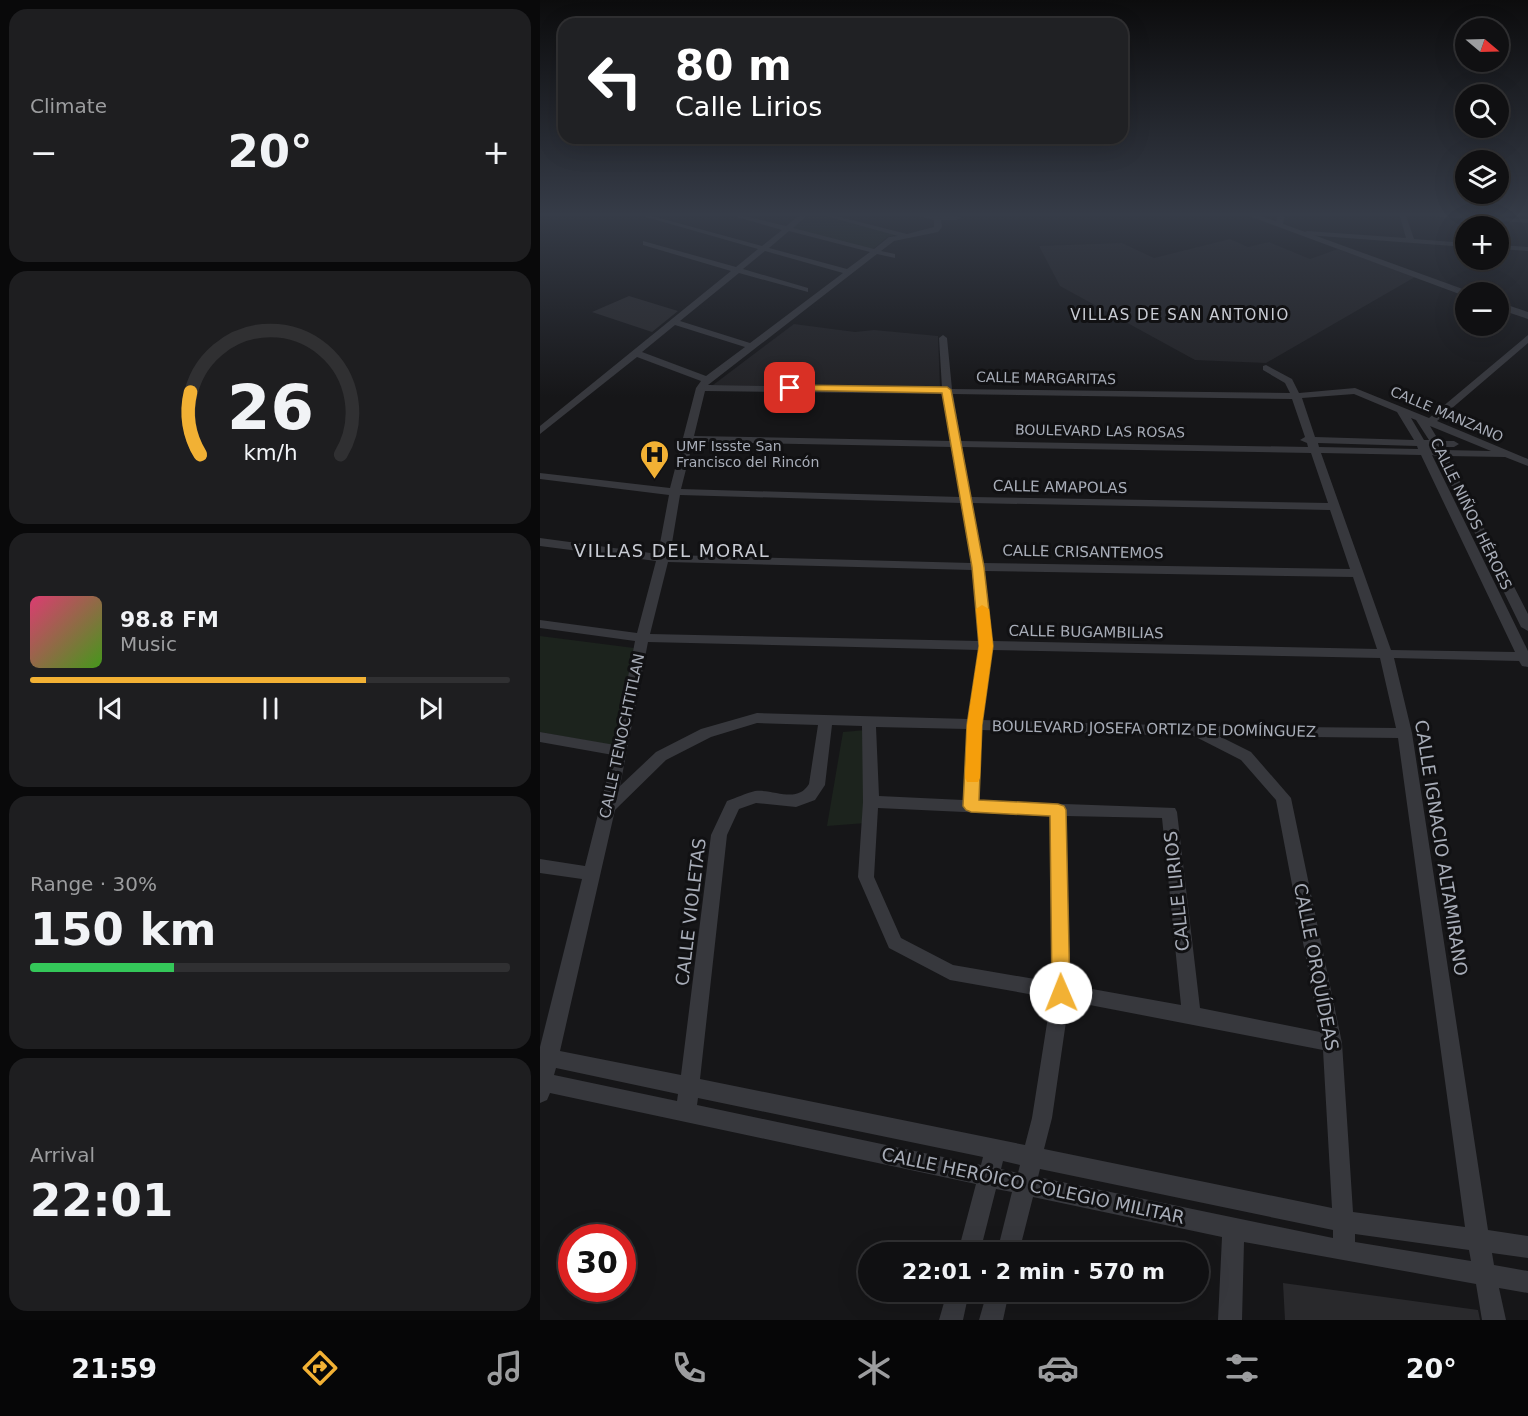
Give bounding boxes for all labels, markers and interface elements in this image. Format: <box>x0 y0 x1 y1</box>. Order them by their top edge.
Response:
north arrow <box>1455 18 1509 72</box>
map controls <box>1455 18 1509 336</box>
text: 80 m <box>675 41 792 90</box>
icon: left <box>576 42 654 120</box>
button: search <box>1455 84 1509 138</box>
text: Calle Lirios <box>675 91 822 122</box>
text: Climate <box>30 94 107 118</box>
text: 20° <box>227 125 313 178</box>
text: − <box>30 133 58 172</box>
text: + <box>482 133 510 172</box>
button: layers <box>1455 150 1509 204</box>
button: + <box>1455 216 1509 270</box>
button: − <box>1455 282 1509 336</box>
district label: VILLAS DE SAN ANTONIO <box>1070 306 1290 324</box>
pin <box>764 362 815 413</box>
street label: CALLE MARGARITAS <box>976 369 1116 387</box>
text: 26 <box>227 371 313 444</box>
icon: arrive <box>773 371 806 404</box>
street label: CALLE MANZANO <box>1388 383 1506 445</box>
street label: BOULEVARD LAS ROSAS <box>1015 422 1185 440</box>
street label: CALLE NIÑOS HÉROES <box>1426 435 1517 593</box>
hospital icon: UMF Issste San Francisco del Rincón <box>639 438 671 480</box>
place label: UMF Issste San Francisco del Rincón <box>676 438 819 470</box>
text: km/h <box>243 440 297 465</box>
street label: CALLE AMAPOLAS <box>993 477 1127 497</box>
district label: VILLAS DEL MORAL <box>574 540 770 561</box>
street label: CALLE CRISANTEMOS <box>1002 542 1164 562</box>
text: 98.8 FM <box>120 607 219 632</box>
street label: CALLE BUGAMBILIAS <box>1008 622 1164 642</box>
text: Music <box>120 632 177 656</box>
street label: CALLE TENOCHTITLAN <box>596 652 648 820</box>
icon: previous <box>94 692 127 725</box>
icon: pause <box>254 692 287 725</box>
icon: next <box>414 692 447 725</box>
street label: BOULEVARD JOSEFA ORTIZ DE DOMÍNGUEZ <box>992 716 1316 741</box>
street label: CALLE IGNACIO ALTAMIRANO <box>1411 718 1472 977</box>
street label: CALLE LIRIOS <box>1160 830 1193 952</box>
street label: CALLE VIOLETAS <box>671 837 710 987</box>
text: Range · 30% <box>30 872 157 896</box>
street label: CALLE ORQUÍDEAS <box>1290 881 1343 1053</box>
text: 150 km <box>30 903 216 956</box>
position arrow <box>1029 961 1093 1025</box>
text: Arrival <box>30 1143 95 1167</box>
street label: CALLE HERÓICO COLEGIO MILITAR <box>880 1143 1187 1228</box>
text: 22:01 <box>30 1174 173 1227</box>
speed limit sign: 30 <box>558 1224 636 1302</box>
text: 22:01 · 2 min · 570 m <box>902 1259 1165 1284</box>
icon: directions <box>299 1347 341 1389</box>
icon: music <box>484 1347 526 1389</box>
icon: phone <box>668 1347 710 1389</box>
icon: climate <box>853 1347 895 1389</box>
icon: car <box>1037 1347 1079 1389</box>
icon: filters <box>1221 1347 1263 1389</box>
text: 21:59 <box>71 1353 157 1384</box>
text: 20° <box>1406 1353 1457 1384</box>

